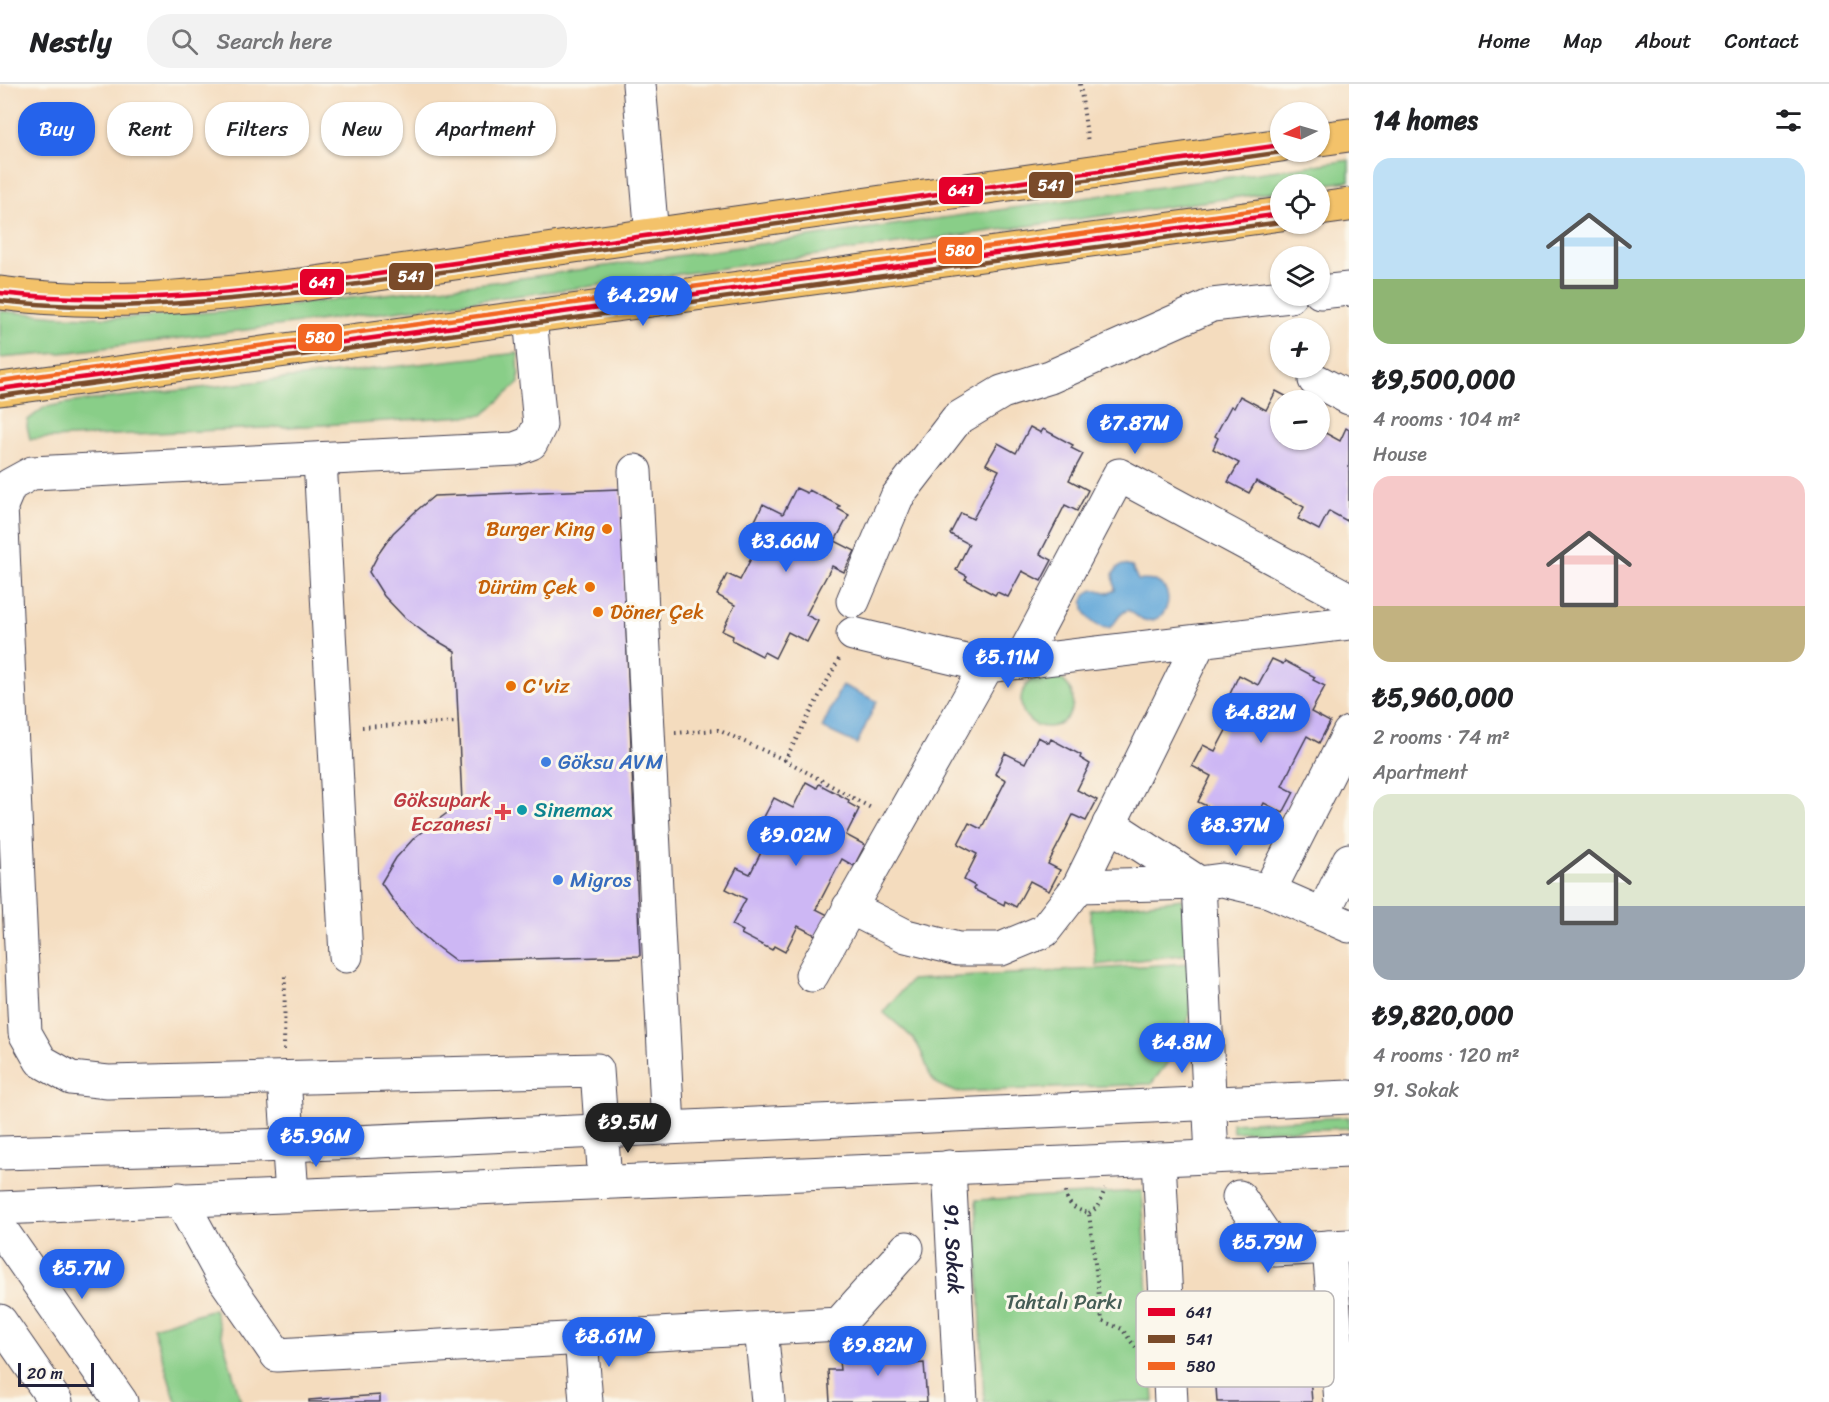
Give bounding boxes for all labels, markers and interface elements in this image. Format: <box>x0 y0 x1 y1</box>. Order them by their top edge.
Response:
search box <box>147 14 567 68</box>
text: Nestly <box>30 17 111 66</box>
text: Search here <box>216 22 332 61</box>
text: Home <box>1478 22 1530 60</box>
text: Map <box>1563 22 1602 60</box>
text: About <box>1635 22 1692 60</box>
text: Contact <box>1725 22 1799 60</box>
icon: search <box>168 25 201 58</box>
text: 14 homes <box>1373 97 1478 143</box>
chip: Buy <box>18 102 95 156</box>
chip: Rent <box>107 102 193 156</box>
chip: Filters <box>205 102 309 156</box>
chip: New <box>321 102 403 156</box>
chip: Apartment <box>415 102 556 156</box>
north arrow <box>1270 102 1330 162</box>
map controls <box>1270 102 1330 450</box>
icon: filters <box>1772 104 1805 137</box>
line badge: 541 <box>1028 171 1074 199</box>
text: 541 <box>1038 171 1064 200</box>
button: locate <box>1270 174 1330 234</box>
line badge: 641 <box>938 176 984 205</box>
text: 641 <box>947 176 974 205</box>
icon: home <box>1535 197 1643 305</box>
line badge: 580 <box>937 236 983 265</box>
text: 580 <box>945 236 975 265</box>
button: layers <box>1270 246 1330 306</box>
line badge: 541 <box>388 262 434 291</box>
text: 541 <box>398 262 424 291</box>
line badge: 641 <box>299 268 345 296</box>
text: 641 <box>308 268 335 297</box>
pin: ₺4.29M <box>594 276 692 327</box>
text: ₺4.29M <box>608 278 678 313</box>
button: + <box>1270 318 1330 378</box>
line badge: 580 <box>297 323 343 352</box>
text: 580 <box>305 323 335 352</box>
text: ₺9,500,000 <box>1373 356 1515 402</box>
button: − <box>1270 390 1330 450</box>
text: 4 rooms · 104 m² <box>1373 402 1521 437</box>
pin: ₺7.87M <box>1086 404 1184 455</box>
text: ₺7.87M <box>1101 406 1169 441</box>
text: House <box>1373 437 1427 472</box>
place label: Burger King <box>486 510 595 548</box>
icon: home <box>1535 515 1643 623</box>
marker: Burger King <box>600 522 614 536</box>
pin: ₺3.66M <box>737 522 835 573</box>
text: ₺3.66M <box>752 524 820 559</box>
place label: Dürüm Çek <box>478 568 578 606</box>
marker: Dürüm Çek <box>583 580 597 594</box>
place label: Döner Çek <box>610 593 704 631</box>
marker: Döner Çek <box>591 605 605 619</box>
pin: ₺5.11M <box>959 638 1057 689</box>
text: ₺5.11M <box>977 640 1039 675</box>
place label: C'viz <box>523 667 571 705</box>
text: ₺5,960,000 <box>1373 674 1514 720</box>
marker: C'viz <box>504 679 518 693</box>
pin: ₺4.82M <box>1212 693 1310 744</box>
text: ₺4.82M <box>1226 695 1296 730</box>
text: 2 rooms · 74 m² <box>1373 720 1510 755</box>
place label: Göksu AVM <box>558 743 664 781</box>
marker: Göksu AVM <box>539 755 553 769</box>
text: Apartment <box>1373 755 1467 790</box>
place label: Göksupark Eczanesi <box>394 781 492 843</box>
place label: Sinemax <box>534 791 613 829</box>
marker: Sinemax <box>515 803 529 817</box>
marker: Göksupark Eczanesi <box>496 805 510 819</box>
pin: ₺8.37M <box>1187 806 1285 857</box>
text: ₺8.37M <box>1202 808 1270 843</box>
pin: ₺9.02M <box>747 816 845 867</box>
text: ₺9.02M <box>761 818 831 853</box>
icon: home <box>1535 833 1643 941</box>
place label: Migros <box>570 861 632 899</box>
marker: Migros <box>551 873 565 887</box>
text: ₺9,820,000 <box>1373 992 1514 1038</box>
pin: ₺4.8M <box>1140 1023 1224 1074</box>
text: ₺4.8M <box>1153 1025 1211 1060</box>
text: 4 rooms · 120 m² <box>1373 1038 1520 1073</box>
text: 91. Sokak <box>1373 1073 1459 1108</box>
pin: ₺9.5M <box>586 1103 670 1154</box>
text: ₺9.5M <box>599 1105 657 1140</box>
pin: ₺5.96M <box>267 1117 365 1168</box>
text: ₺5.96M <box>281 1119 351 1154</box>
street label: 91. Sokak <box>932 1203 974 1295</box>
pin: ₺5.79M <box>1219 1223 1317 1274</box>
text: ₺5.79M <box>1233 1225 1303 1260</box>
pin: ₺5.7M <box>40 1249 124 1300</box>
text: ₺5.7M <box>53 1251 111 1286</box>
park label: Tahtalı Parkı <box>1005 1283 1123 1321</box>
legend <box>1136 1291 1334 1387</box>
text: 641 <box>1186 1298 1212 1327</box>
pin: ₺8.61M <box>560 1317 658 1368</box>
text: ₺8.61M <box>576 1319 642 1354</box>
text: 541 <box>1186 1325 1213 1354</box>
pin: ₺9.82M <box>829 1326 927 1377</box>
text: ₺9.82M <box>843 1328 913 1363</box>
text: 580 <box>1186 1352 1216 1381</box>
text: 20 m <box>27 1359 63 1388</box>
scale bar <box>18 1360 94 1388</box>

